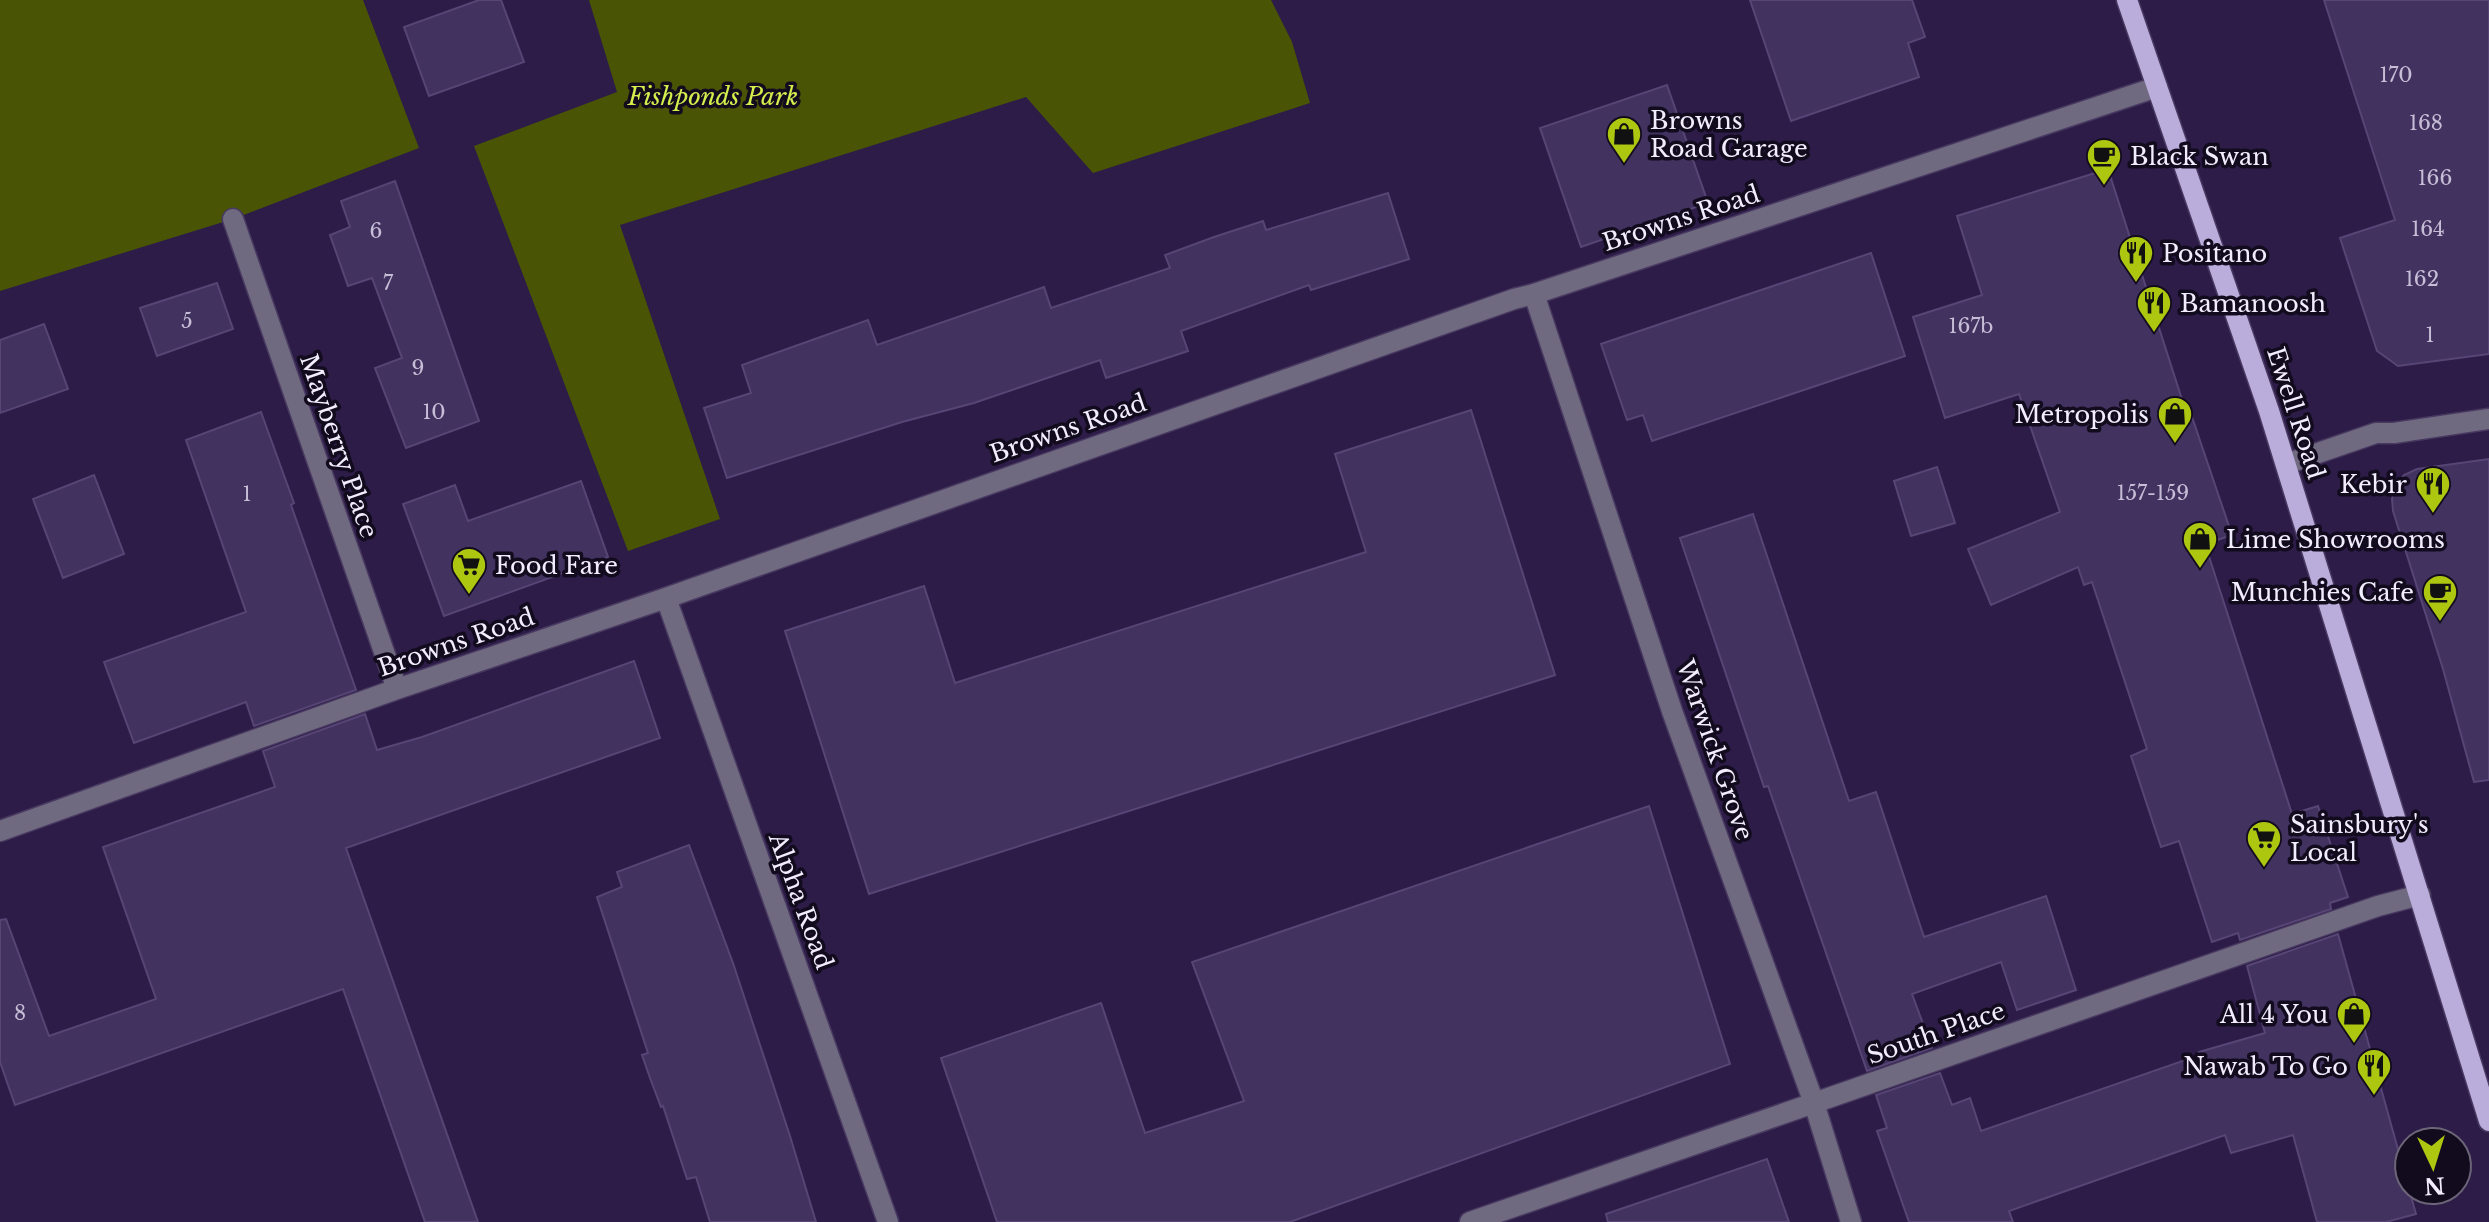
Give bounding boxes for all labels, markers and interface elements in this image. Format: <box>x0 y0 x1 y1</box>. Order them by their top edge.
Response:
house number: 170 <box>2379 63 2413 87</box>
park label: Fishponds Park <box>627 82 798 111</box>
place label: Browns Road Garage <box>1650 106 1808 163</box>
house number: 168 <box>2409 111 2443 135</box>
shop icon: Browns Road Garage <box>1605 115 1643 165</box>
cafe icon: Black Swan <box>2085 137 2123 187</box>
place label: Black Swan <box>2130 142 2269 171</box>
house number: 166 <box>2418 166 2452 190</box>
street label: Browns Road <box>1599 179 1763 257</box>
house number: 164 <box>2411 217 2445 241</box>
house number: 6 <box>370 219 382 243</box>
restaurant icon: Positano <box>2117 234 2155 284</box>
place label: Positano <box>2162 239 2267 268</box>
house number: 162 <box>2405 267 2439 291</box>
house number: 7 <box>383 271 394 295</box>
restaurant icon: Bamanoosh <box>2135 284 2173 334</box>
place label: Bamanoosh <box>2180 289 2326 318</box>
house number: 5 <box>181 309 193 333</box>
house number: 167b <box>1949 314 1993 338</box>
house number: 1 <box>2426 323 2434 347</box>
street label: Ewell Road <box>2261 343 2331 483</box>
street label: Mayberry Place <box>294 350 384 542</box>
house number: 9 <box>412 356 424 380</box>
street label: Browns Road <box>986 388 1150 468</box>
shop icon: Metropolis <box>2156 395 2194 445</box>
house number: 10 <box>422 400 446 424</box>
place label: Metropolis <box>2015 400 2149 429</box>
restaurant icon: Kebir <box>2414 465 2452 515</box>
place label: Kebir <box>2340 470 2408 499</box>
house number: 157-159 <box>2117 481 2189 505</box>
house number: 1 <box>243 482 251 506</box>
shop icon: Lime Showrooms <box>2181 520 2219 570</box>
place label: Lime Showrooms <box>2226 525 2445 554</box>
supermarket icon: Food Fare <box>450 546 488 596</box>
place label: Food Fare <box>495 551 618 580</box>
cafe icon: Munchies Cafe <box>2421 573 2459 623</box>
place label: Munchies Cafe <box>2231 578 2414 607</box>
street label: Browns Road <box>374 602 538 682</box>
street label: Warwick Grove <box>1670 655 1759 844</box>
place label: Sainsbury's Local <box>2290 810 2429 867</box>
supermarket icon: Sainsbury's Local <box>2245 819 2283 869</box>
street label: Alpha Road <box>763 828 839 973</box>
shop icon: All 4 You <box>2335 995 2373 1045</box>
street label: South Place <box>1863 996 2009 1070</box>
place label: All 4 You <box>2219 1000 2328 1029</box>
house number: 8 <box>14 1001 26 1025</box>
restaurant icon: Nawab To Go <box>2355 1047 2393 1097</box>
place label: Nawab To Go <box>2183 1052 2348 1081</box>
north arrow <box>2393 1126 2473 1206</box>
text: N <box>2423 1171 2446 1200</box>

